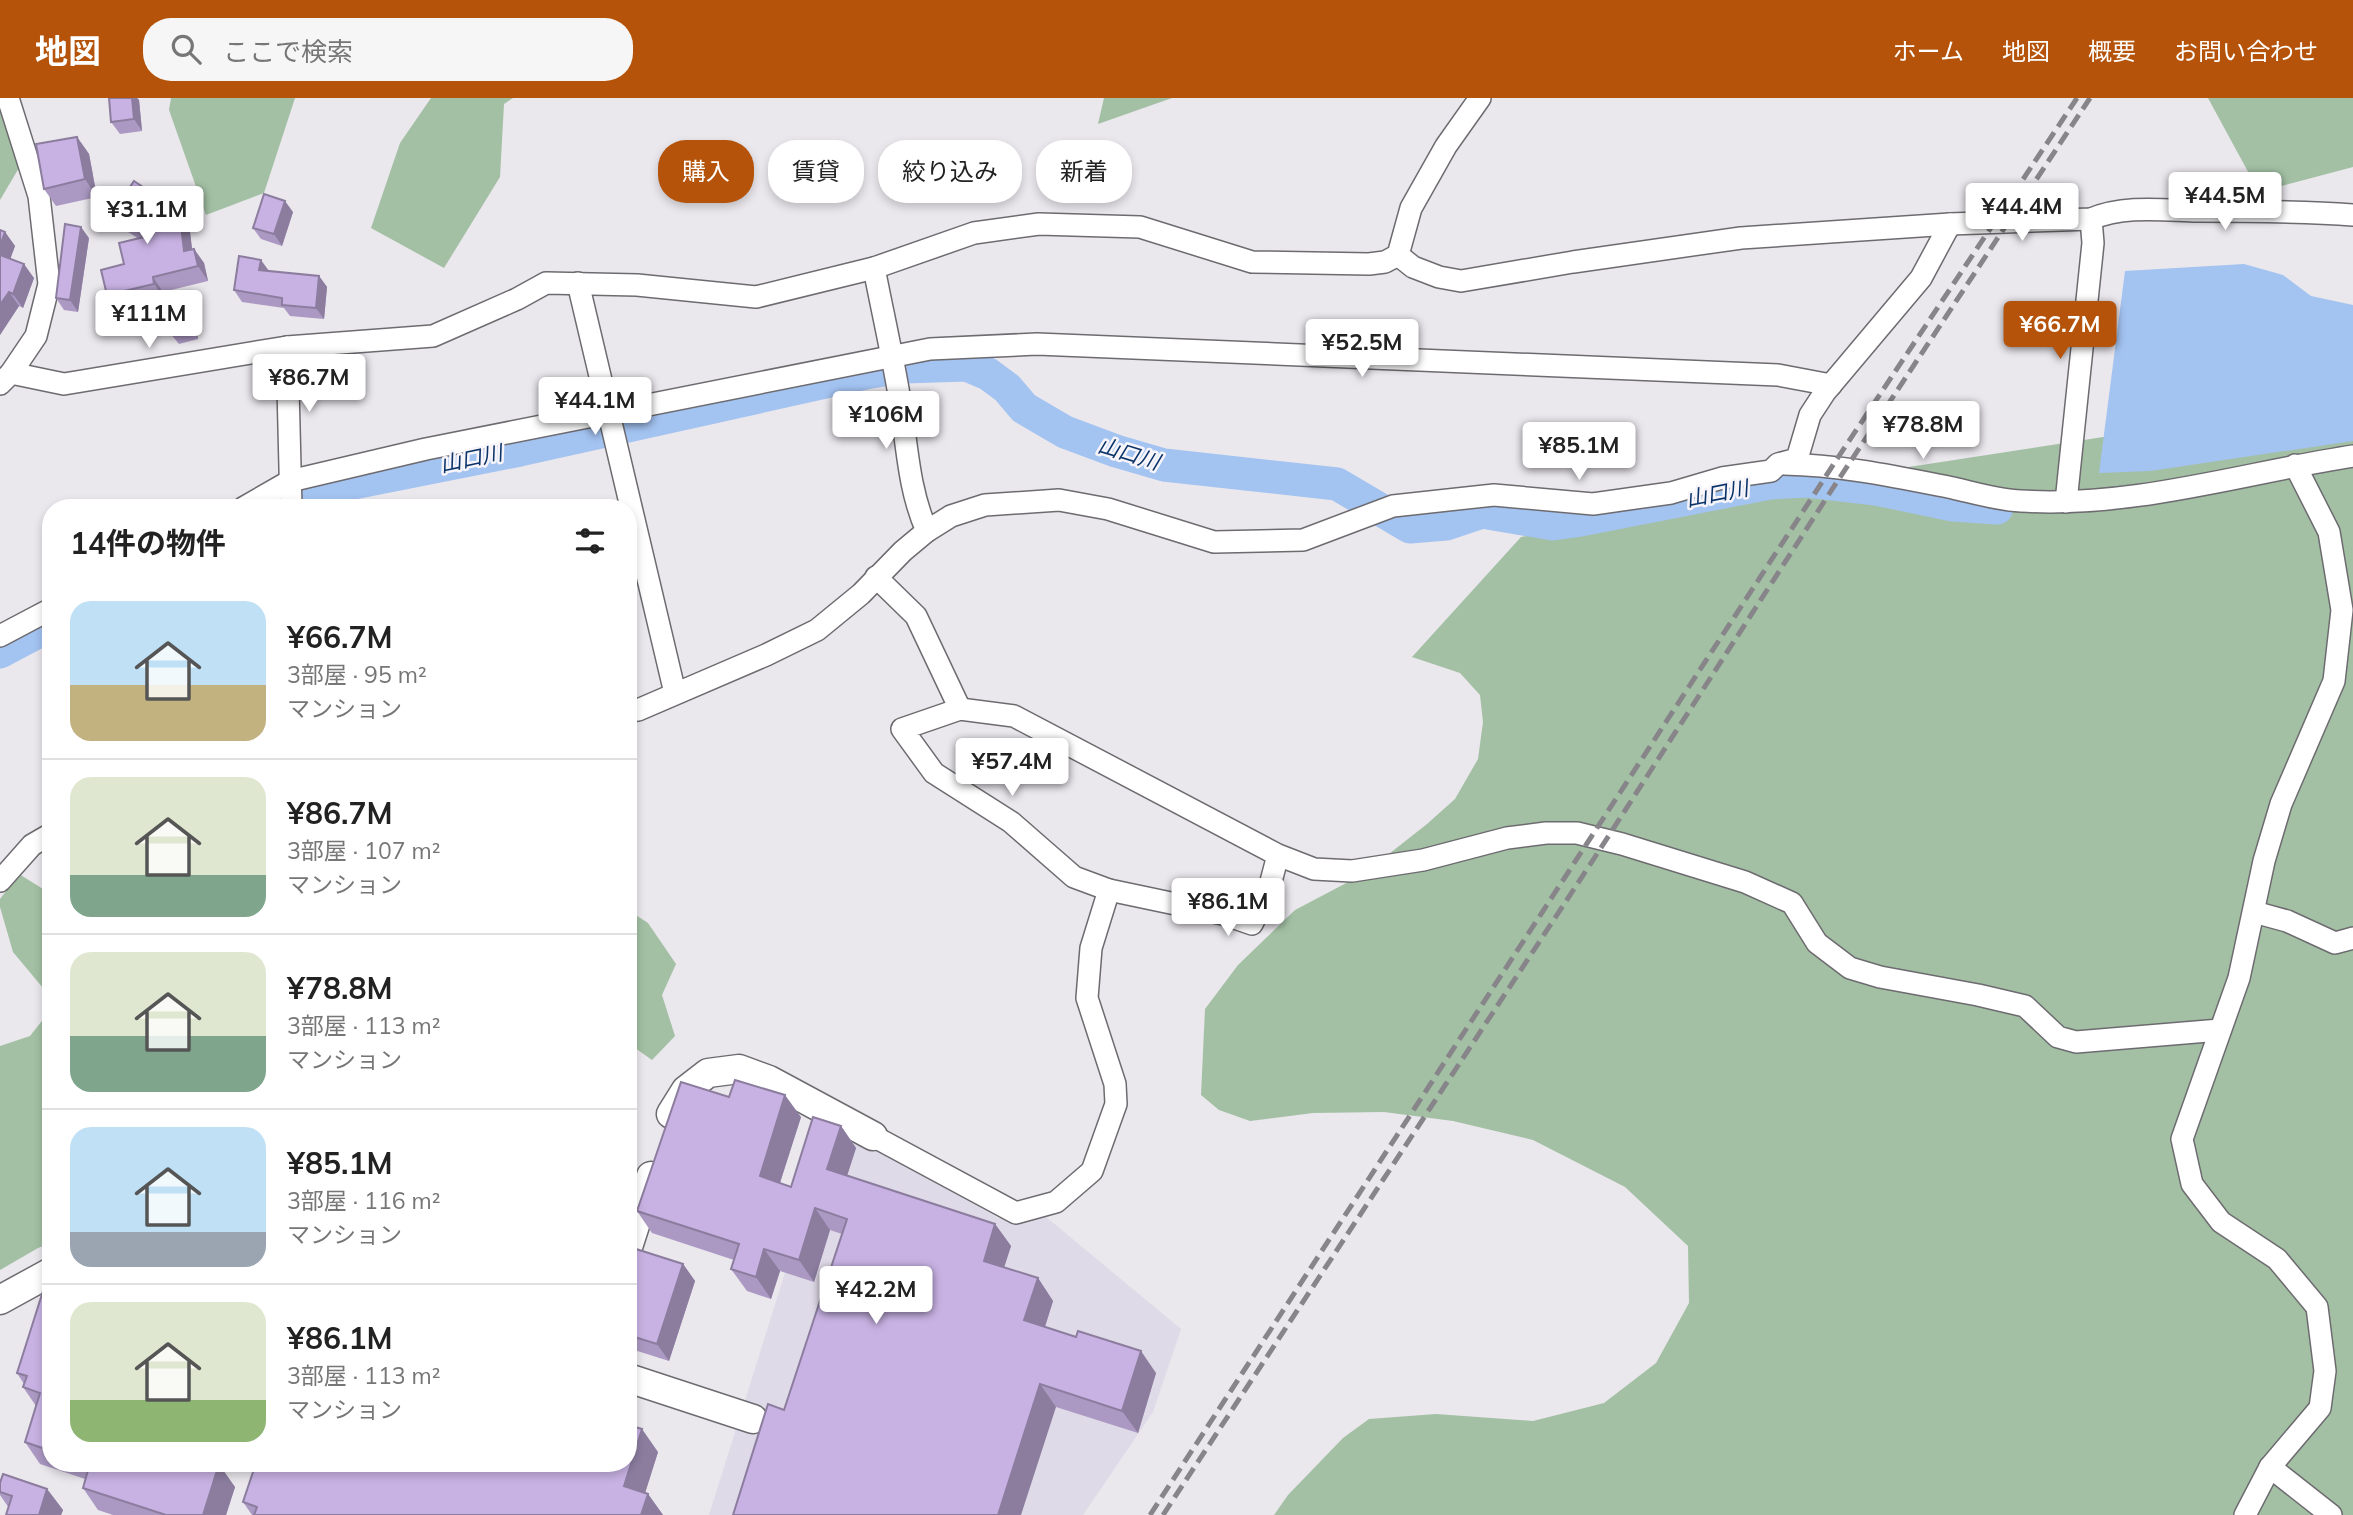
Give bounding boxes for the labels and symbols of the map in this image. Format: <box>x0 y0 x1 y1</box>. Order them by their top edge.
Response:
pin: ¥44.5M <box>2168 172 2282 232</box>
pin: ¥44.4M <box>1965 184 2079 243</box>
pin: ¥31.1M <box>90 186 204 246</box>
pin: ¥111M <box>100 290 198 350</box>
pin: ¥66.7M <box>2003 302 2117 361</box>
pin: ¥52.5M <box>1305 320 1419 379</box>
pin: ¥86.7M <box>252 354 366 414</box>
pin: ¥44.1M <box>538 378 652 437</box>
pin: ¥106M <box>837 392 935 451</box>
pin: ¥78.8M <box>1866 402 1980 461</box>
pin: ¥85.1M <box>1522 422 1636 482</box>
water label: 山口川 <box>1095 431 1165 475</box>
water label: 山口川 <box>437 438 506 477</box>
water label: 山口川 <box>1684 474 1752 512</box>
pin: ¥57.4M <box>955 738 1069 798</box>
pin: ¥86.1M <box>1171 878 1285 938</box>
pin: ¥42.2M <box>819 1266 933 1326</box>

